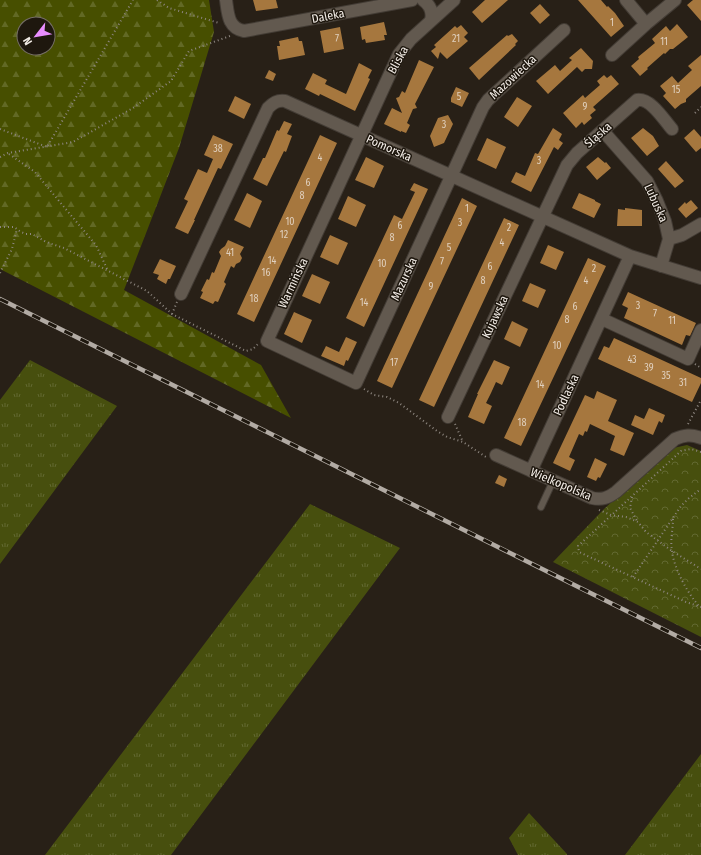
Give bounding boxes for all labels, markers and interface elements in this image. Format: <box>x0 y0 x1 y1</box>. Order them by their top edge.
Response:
street label: Daleka <box>310 6 346 26</box>
north arrow <box>16 16 56 56</box>
house number: 1 <box>610 17 614 29</box>
house number: 7 <box>335 33 339 45</box>
house number: 21 <box>452 33 460 45</box>
text: N <box>21 35 35 47</box>
house number: 11 <box>660 36 668 48</box>
street label: Bliska <box>385 44 411 76</box>
street label: Mazowiecka <box>487 52 539 102</box>
house number: 15 <box>672 84 681 96</box>
house number: 5 <box>457 91 462 103</box>
house number: 9 <box>583 101 588 113</box>
house number: 3 <box>442 119 447 131</box>
street label: Śląska <box>581 119 614 151</box>
street label: Pomorska <box>364 132 414 164</box>
house number: 38 <box>213 143 223 155</box>
house number: 4 <box>318 152 323 164</box>
house number: 3 <box>537 155 542 167</box>
house number: 6 <box>306 177 311 189</box>
street label: Lubuska <box>641 182 671 224</box>
house number: 8 <box>300 190 305 202</box>
house number: 1 <box>465 203 469 215</box>
house number: 10 <box>285 216 295 228</box>
house number: 3 <box>458 217 463 229</box>
house number: 6 <box>398 220 403 232</box>
house number: 2 <box>507 222 512 234</box>
house number: 12 <box>280 229 289 241</box>
house number: 8 <box>390 232 395 244</box>
house number: 4 <box>500 237 505 249</box>
house number: 5 <box>447 242 452 254</box>
house number: 41 <box>226 247 234 259</box>
house number: 14 <box>268 255 277 267</box>
street label: Mazurska <box>388 255 420 303</box>
street label: Warmińska <box>275 256 311 310</box>
house number: 7 <box>440 256 444 268</box>
house number: 10 <box>377 258 387 270</box>
house number: 6 <box>488 261 493 273</box>
house number: 2 <box>592 263 597 275</box>
house number: 16 <box>262 267 270 279</box>
house number: 8 <box>481 275 486 287</box>
house number: 4 <box>584 275 589 287</box>
house number: 9 <box>429 281 434 293</box>
house number: 18 <box>250 293 258 305</box>
street label: Kujawska <box>479 293 511 341</box>
house number: 14 <box>360 297 369 309</box>
house number: 3 <box>636 300 641 312</box>
house number: 6 <box>573 301 578 313</box>
house number: 7 <box>653 308 657 320</box>
house number: 8 <box>565 314 570 326</box>
house number: 11 <box>668 315 676 327</box>
house number: 10 <box>552 340 562 352</box>
house number: 43 <box>627 354 637 366</box>
house number: 17 <box>390 357 398 369</box>
house number: 39 <box>644 362 654 374</box>
house number: 35 <box>661 370 671 382</box>
street label: Podlaska <box>550 372 582 418</box>
house number: 31 <box>679 377 687 389</box>
house number: 14 <box>536 379 545 391</box>
house number: 18 <box>518 417 526 429</box>
street label: Wielkopolska <box>528 465 594 503</box>

